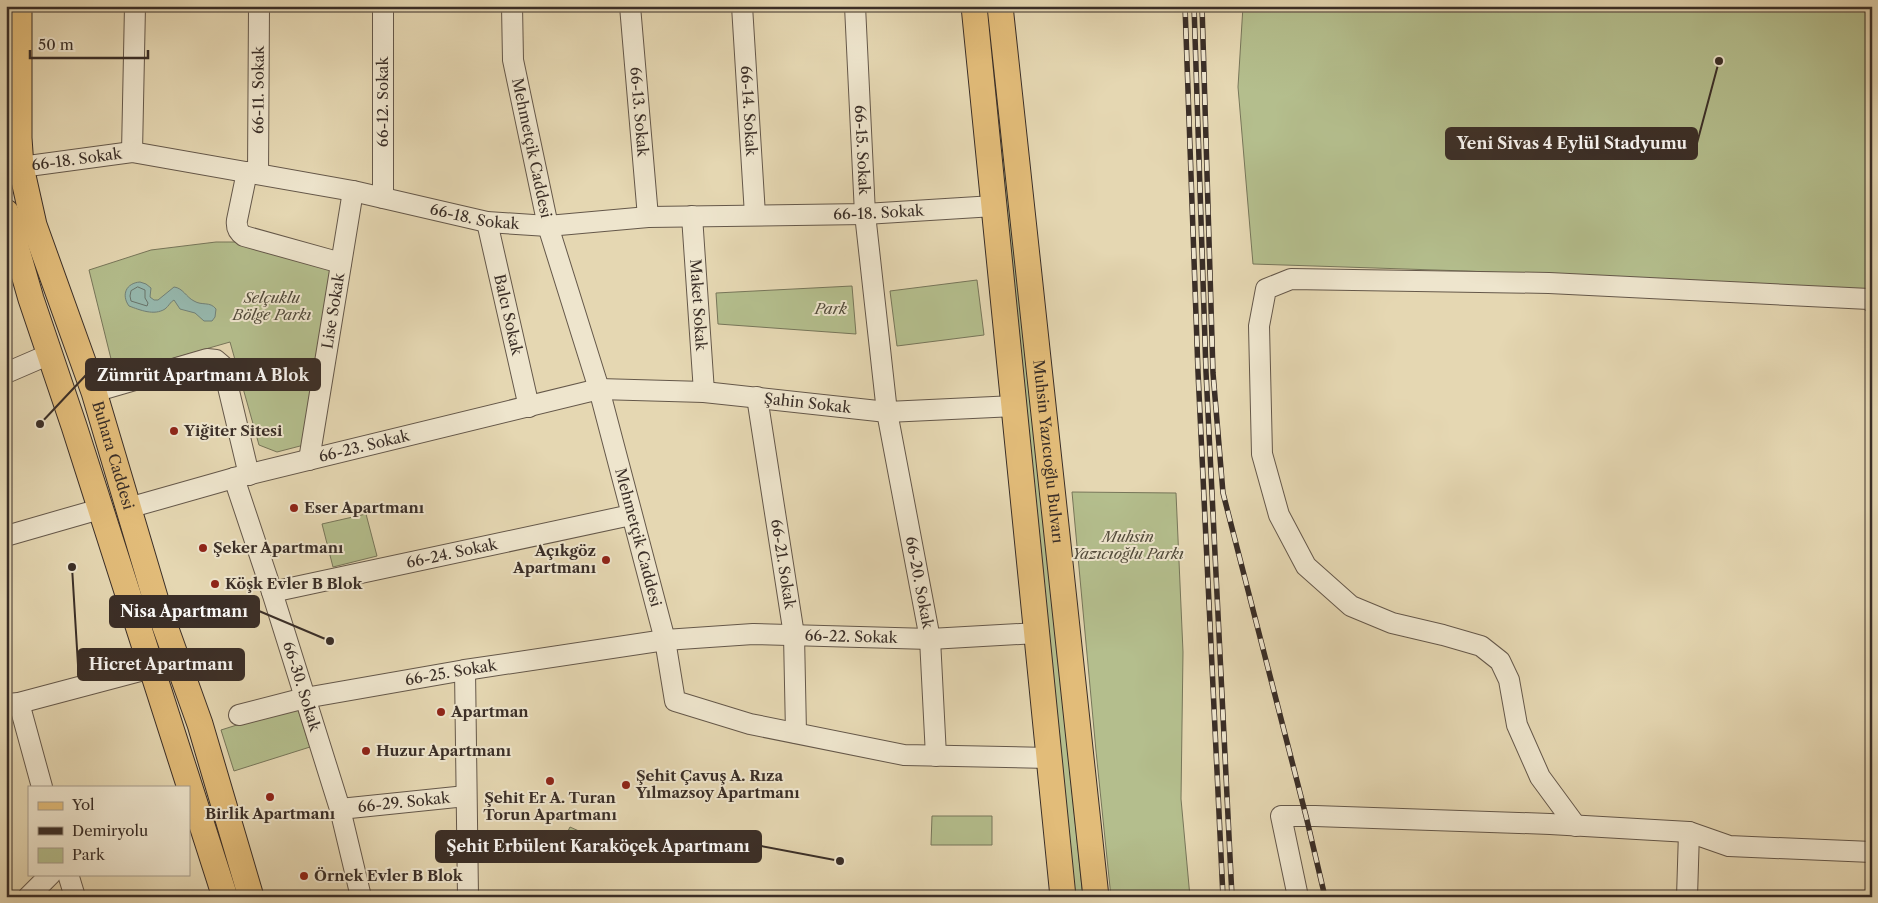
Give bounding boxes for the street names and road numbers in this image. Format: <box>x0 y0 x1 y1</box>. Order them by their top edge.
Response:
street label: 66-11. Sokak <box>248 45 268 134</box>
street label: 66-12. Sokak <box>373 56 392 147</box>
street label: 66-14. Sokak <box>737 65 761 158</box>
street label: 66-13. Sokak <box>626 66 653 159</box>
street label: Mehmetçik Caddesi <box>508 76 556 220</box>
street label: 66-15. Sokak <box>851 104 874 196</box>
street label: 66-18. Sokak <box>30 143 124 174</box>
street label: 66-18. Sokak <box>428 199 521 233</box>
street label: 66-18. Sokak <box>833 200 926 223</box>
street label: Maket Sokak <box>686 258 711 353</box>
street label: Lise Sokak <box>317 270 349 350</box>
street label: Balcı Sokak <box>490 272 527 358</box>
street label: Muhsin Yazıcıoğlu Bulvarı <box>1029 359 1068 545</box>
street label: Şahin Sokak <box>763 389 853 417</box>
street label: Buhara Caddesi <box>88 399 139 512</box>
street label: 66-23. Sokak <box>317 425 412 466</box>
street label: Mehmetçik Caddesi <box>611 466 666 609</box>
street label: 66-21. Sokak <box>767 518 800 611</box>
street label: 66-24. Sokak <box>404 534 500 572</box>
street label: 66-20. Sokak <box>902 535 938 631</box>
street label: 66-22. Sokak <box>804 625 899 647</box>
street label: 66-30. Sokak <box>279 639 325 735</box>
street label: 66-25. Sokak <box>403 655 499 689</box>
street label: 66-29. Sokak <box>357 788 452 816</box>

